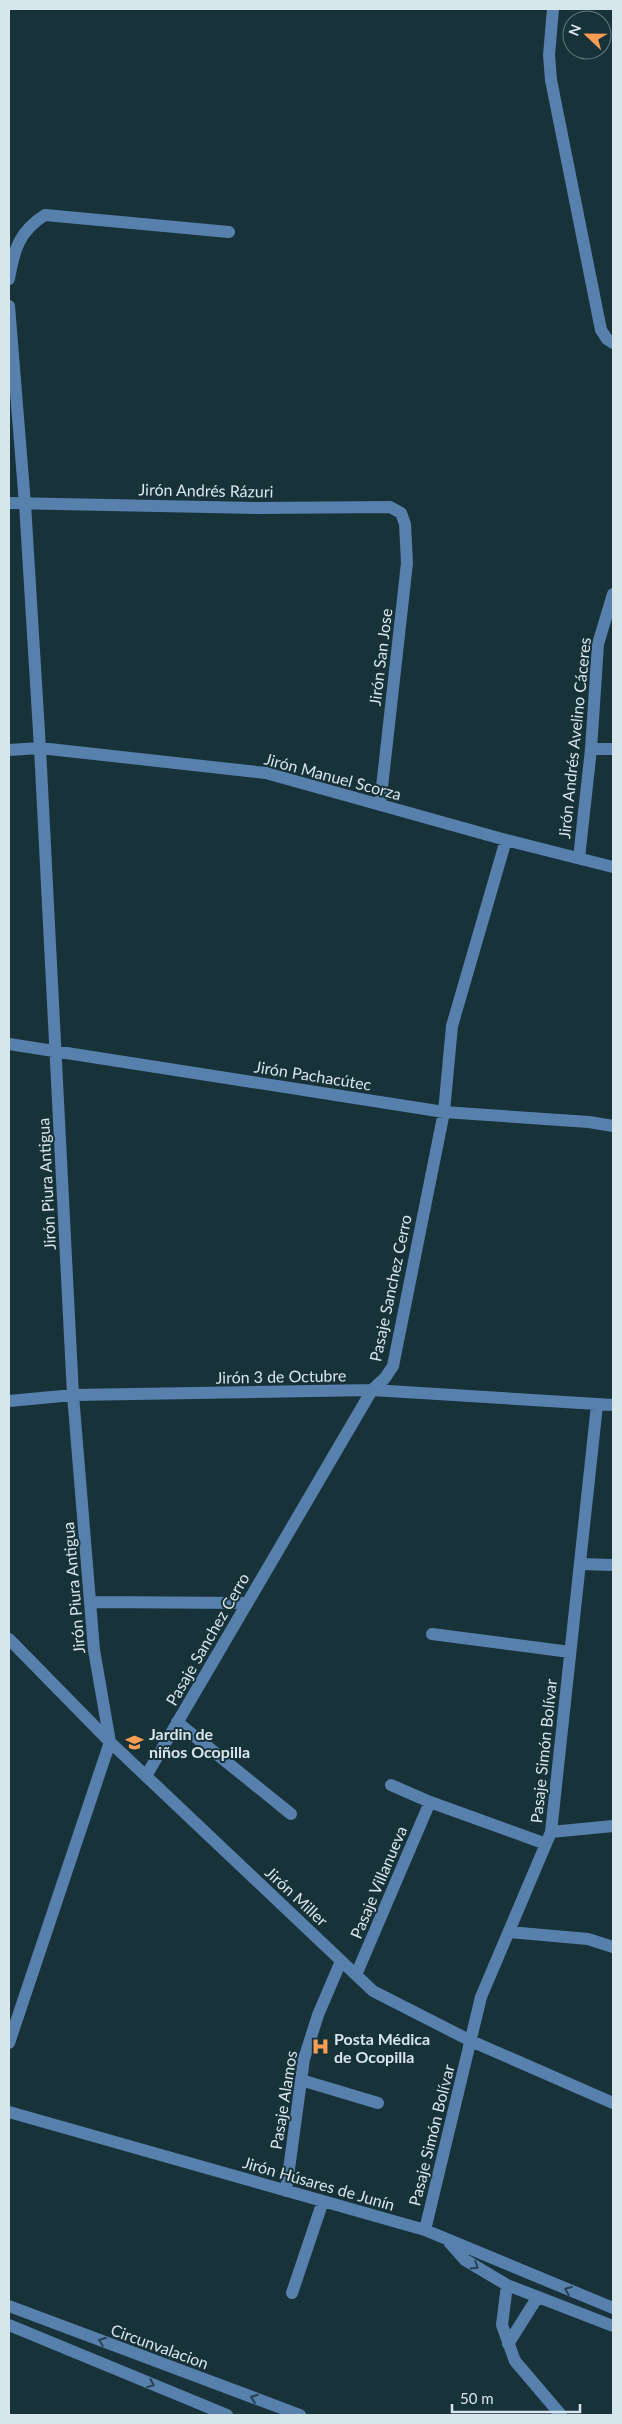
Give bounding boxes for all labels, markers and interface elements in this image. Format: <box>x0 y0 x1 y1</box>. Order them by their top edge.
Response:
north arrow <box>562 10 612 60</box>
text: N <box>565 22 584 38</box>
street label: Jirón Andrés Rázuri <box>138 479 274 501</box>
street label: Jirón San Jose <box>365 607 395 707</box>
street label: Jirón Andrés Avelino Cáceres <box>554 636 594 840</box>
street label: Jirón Manuel Scorza <box>262 749 404 803</box>
street label: Jirón Pachacútec <box>253 1056 373 1094</box>
street label: Jirón Piura Antigua <box>33 1117 59 1251</box>
street label: Pasaje Sanchez Cerro <box>365 1213 415 1363</box>
street label: Jirón 3 de Octubre <box>215 1365 347 1387</box>
street label: Jirón Piura Antigua <box>58 1521 88 1655</box>
street label: Pasaje Sanchez Cerro <box>161 1569 253 1709</box>
street label: Pasaje Simón Bolívar <box>526 1678 560 1824</box>
place label: Jardin de niños Ocopilla <box>149 1724 250 1761</box>
school or university icon: Jardin de niños Ocopilla <box>125 1732 145 1752</box>
street label: Pasaje Villanueva <box>346 1823 410 1941</box>
street label: Jirón Miller <box>262 1862 332 1930</box>
place label: Posta Médica de Ocopilla <box>334 2029 430 2066</box>
hospital icon: Posta Médica de Ocopilla <box>310 2037 330 2057</box>
street label: Pasaje Alamos <box>266 2049 300 2151</box>
street label: Pasaje Simón Bolívar <box>404 2062 458 2208</box>
street label: Jirón Húsares de Junín <box>241 2152 397 2214</box>
one-way arrow <box>469 2260 478 2269</box>
one-way arrow <box>564 2285 573 2296</box>
street label: Circunvalacion <box>109 2320 211 2372</box>
one-way arrow <box>98 2337 107 2347</box>
one-way arrow <box>146 2377 155 2388</box>
scale bar <box>452 2382 580 2414</box>
text: 50 m <box>460 2389 494 2407</box>
one-way arrow <box>251 2394 259 2404</box>

